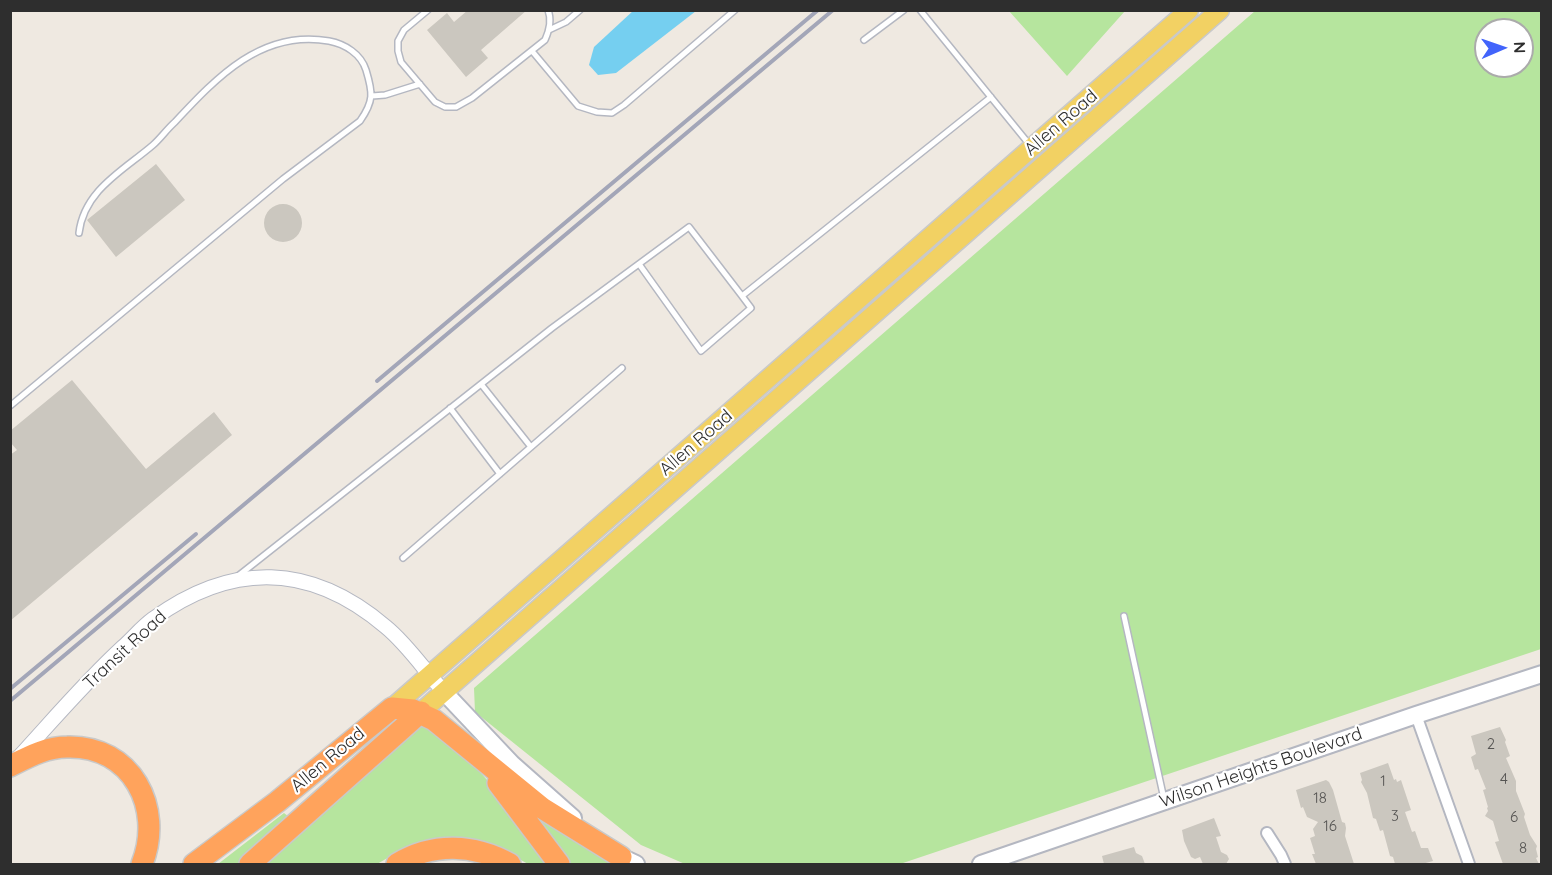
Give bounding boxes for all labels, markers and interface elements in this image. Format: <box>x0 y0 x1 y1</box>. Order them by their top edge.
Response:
north arrow <box>1474 18 1534 78</box>
text: N <box>1510 41 1530 54</box>
street label: Allen Road <box>1020 85 1102 161</box>
street label: Allen Road <box>655 405 737 481</box>
street label: Transit Road <box>79 606 171 694</box>
street label: Allen Road <box>287 723 369 797</box>
street label: Wilson Heights Boulevard <box>1157 723 1365 813</box>
house number: 2 <box>1487 735 1495 753</box>
house number: 4 <box>1500 770 1508 788</box>
house number: 1 <box>1380 772 1386 790</box>
house number: 18 <box>1313 789 1327 807</box>
house number: 3 <box>1391 807 1399 825</box>
house number: 6 <box>1510 808 1518 826</box>
house number: 16 <box>1323 817 1337 835</box>
house number: 8 <box>1519 839 1527 857</box>

